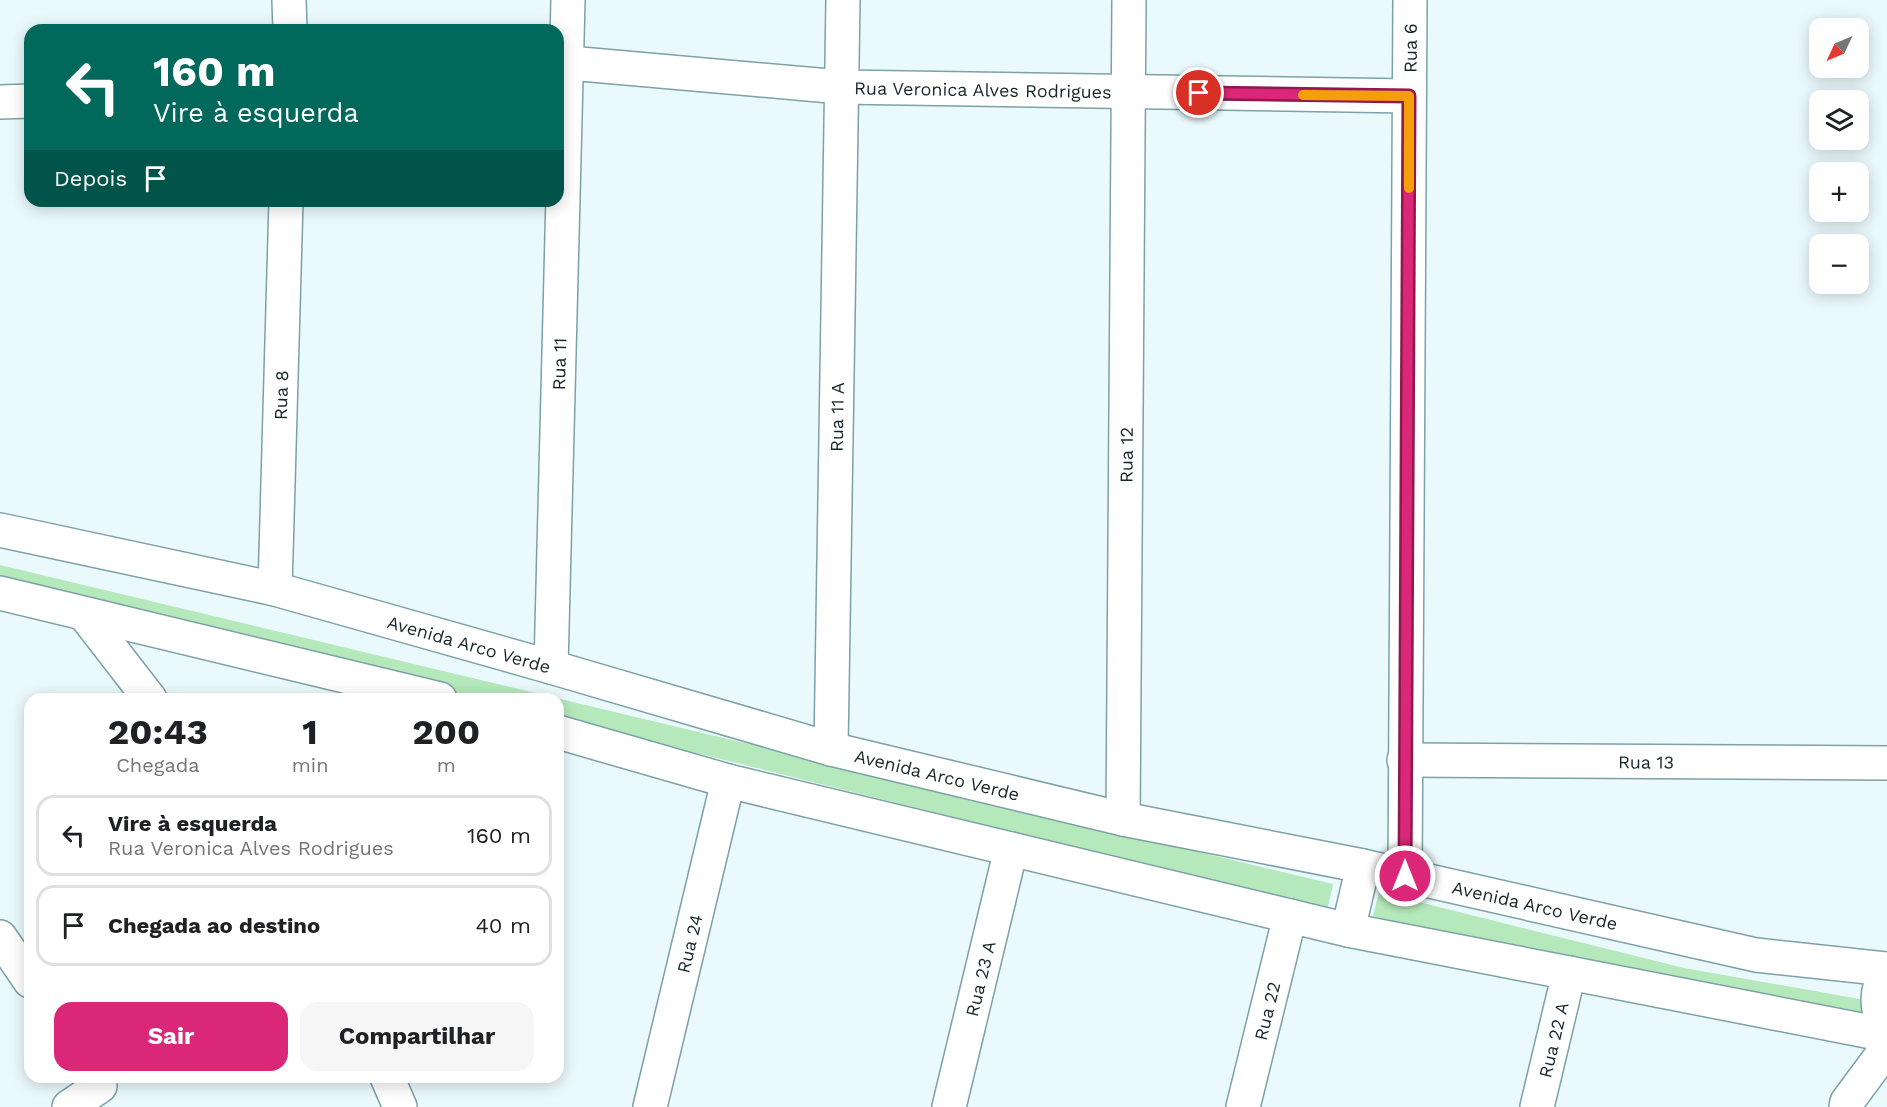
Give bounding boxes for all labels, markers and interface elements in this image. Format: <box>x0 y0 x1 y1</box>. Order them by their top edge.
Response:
north arrow <box>1809 18 1869 78</box>
map controls <box>1809 18 1869 294</box>
street label: Rua 6 <box>1399 23 1420 73</box>
text: 160 m <box>153 47 276 96</box>
icon: left <box>54 48 132 126</box>
pin <box>1173 67 1224 118</box>
icon: arrive <box>1182 76 1215 109</box>
street label: Rua Veronica Alves Rodrigues <box>854 77 1112 102</box>
button: layers <box>1809 90 1869 150</box>
text: Vire à esquerda <box>153 97 359 129</box>
icon: arrive <box>139 162 172 195</box>
button: + <box>1809 162 1869 222</box>
text: Depois <box>54 166 127 191</box>
button: − <box>1809 234 1869 294</box>
street label: Rua 11 <box>548 338 570 391</box>
street label: Rua 8 <box>269 370 292 420</box>
street label: Rua 11 A <box>825 382 847 452</box>
street label: Rua 12 <box>1115 427 1136 483</box>
street label: Avenida Arco Verde <box>385 611 553 677</box>
text: 20:43 <box>108 711 208 753</box>
text: 1 <box>302 711 318 753</box>
text: 200 <box>412 711 480 753</box>
street label: Avenida Arco Verde <box>853 745 1022 804</box>
street label: Rua 13 <box>1618 751 1674 772</box>
text: Chegada <box>116 753 200 777</box>
text: min <box>292 753 329 777</box>
text: m <box>437 753 456 777</box>
text: Vire à esquerda <box>108 811 277 836</box>
icon: left <box>57 819 90 852</box>
text: 160 m <box>467 823 531 848</box>
text: Rua Veronica Alves Rodrigues <box>108 836 394 860</box>
position arrow <box>1373 844 1437 908</box>
street label: Avenida Arco Verde <box>1450 876 1620 934</box>
icon: arrive <box>57 909 90 942</box>
street label: Rua 24 <box>672 912 706 975</box>
text: Chegada ao destino <box>108 913 320 938</box>
text: 40 m <box>475 913 531 938</box>
street label: Rua 23 A <box>961 939 999 1019</box>
street label: Rua 22 <box>1249 979 1284 1042</box>
street label: Rua 22 A <box>1534 1000 1572 1080</box>
button: Sair <box>54 1002 288 1071</box>
button: Compartilhar <box>300 1002 534 1071</box>

